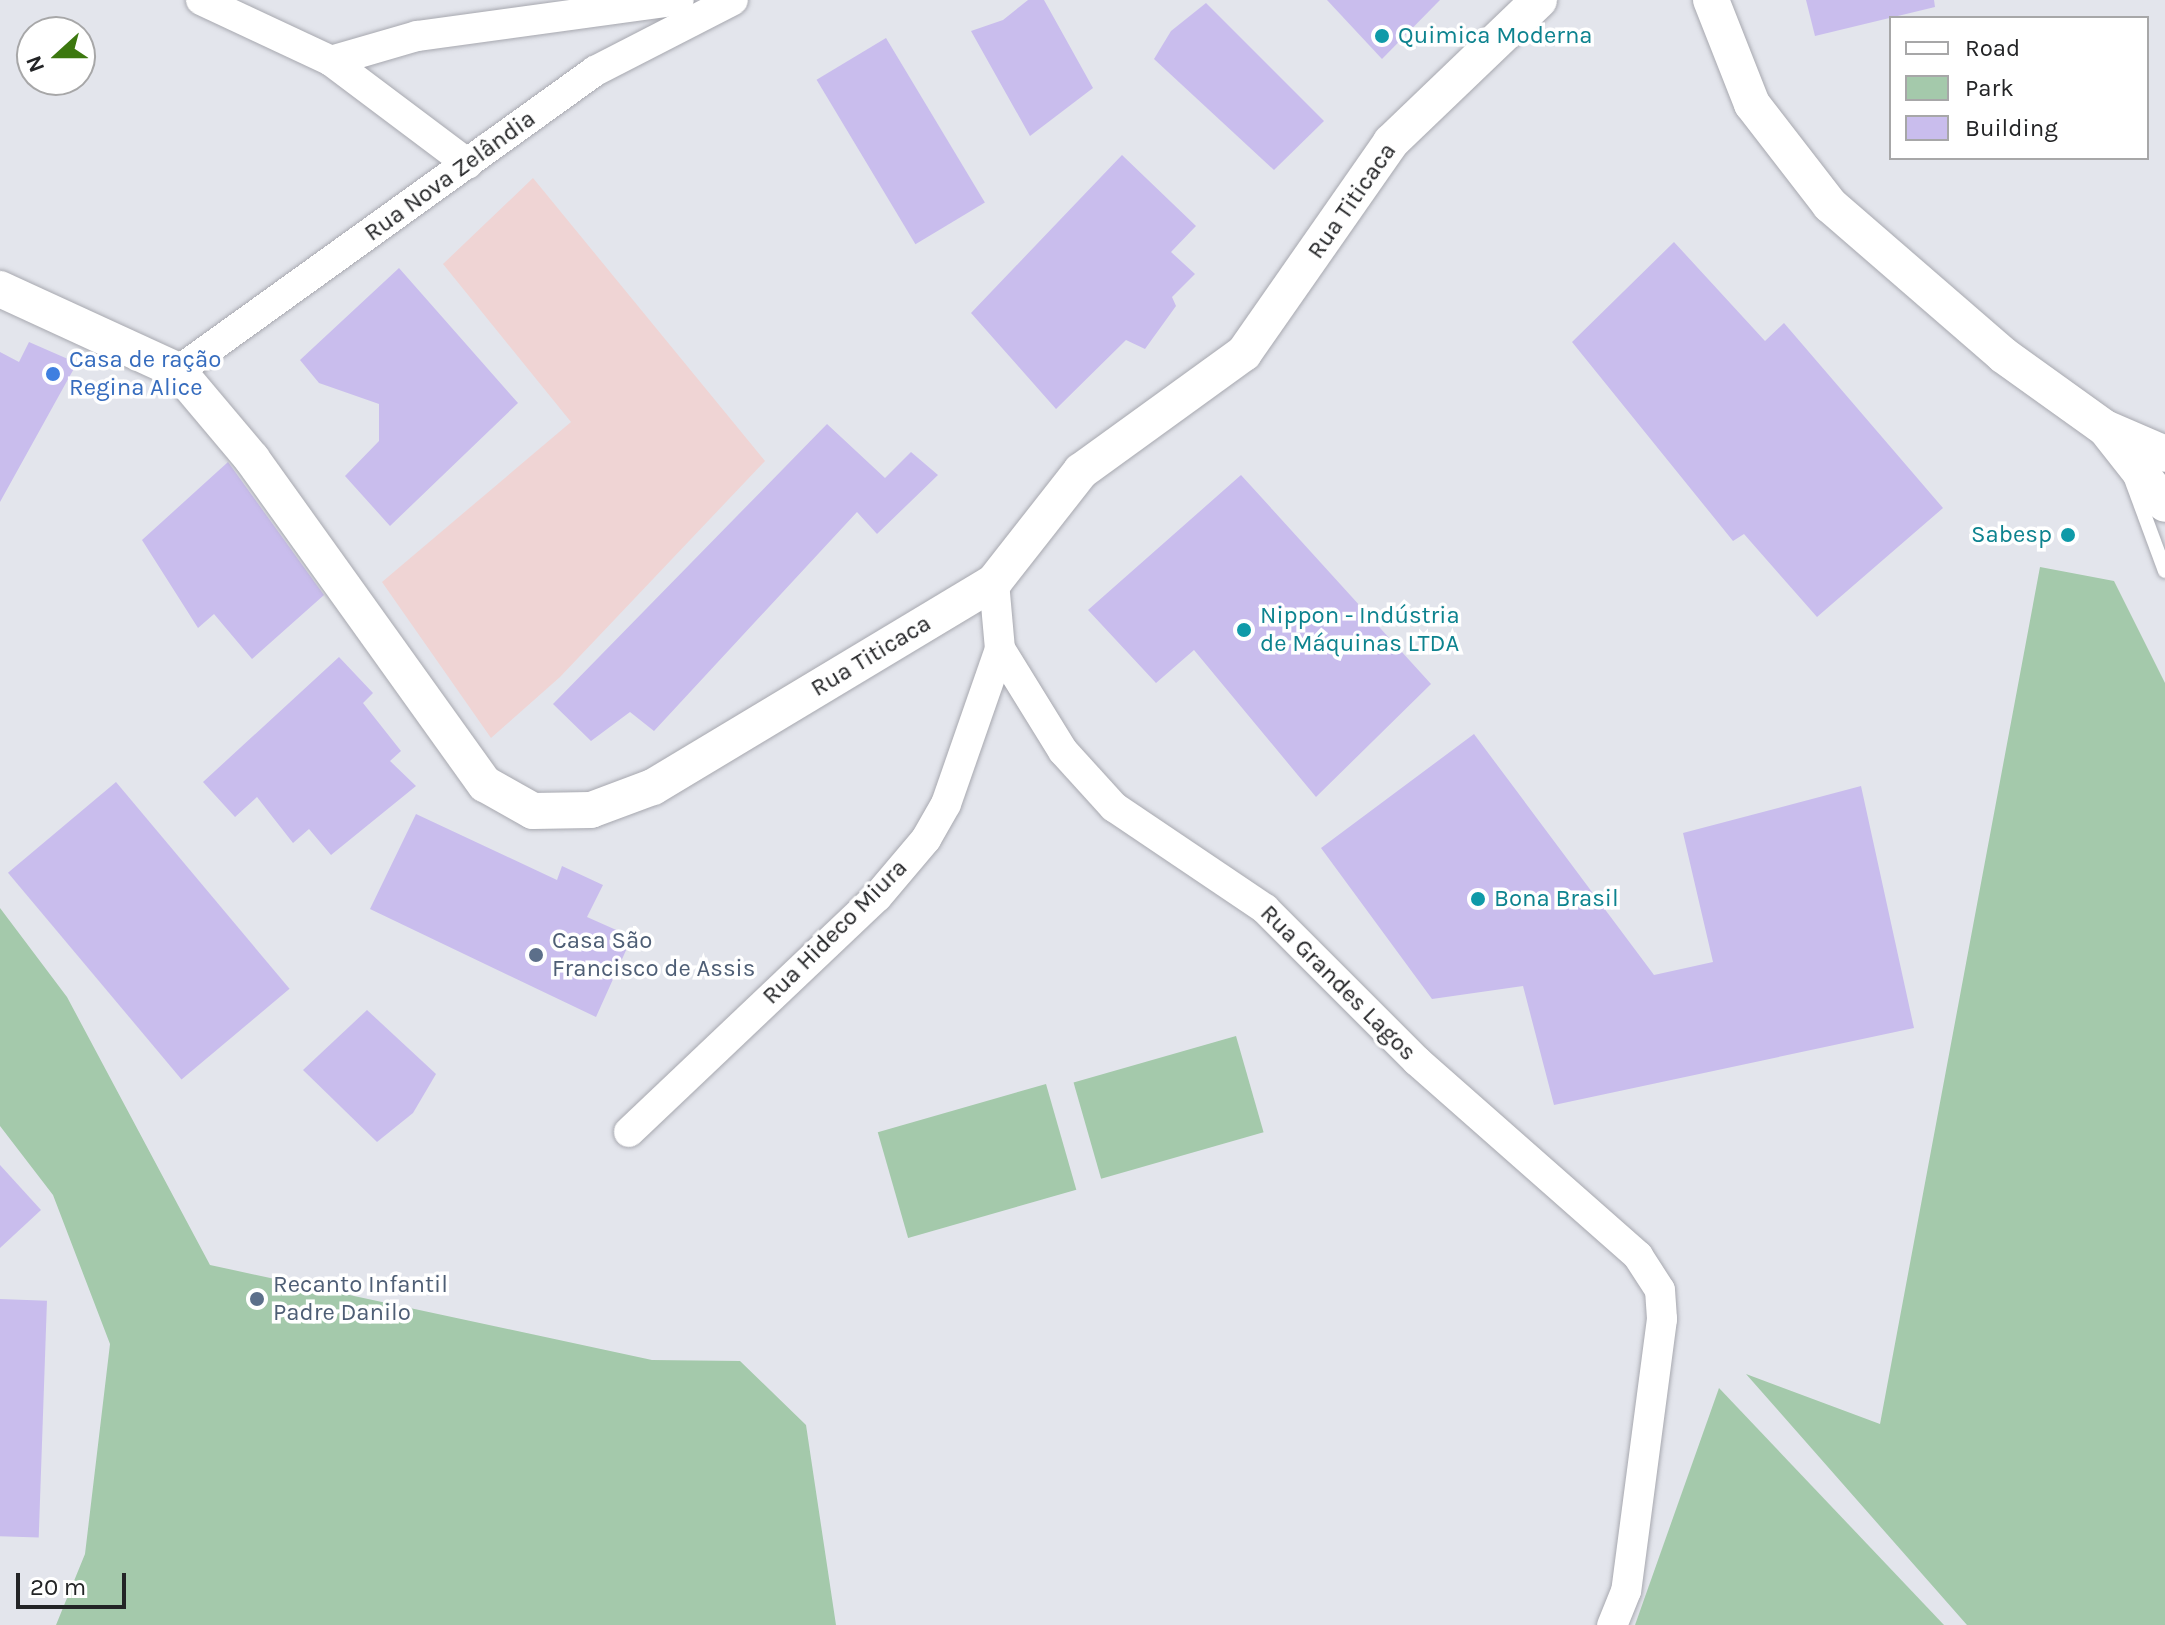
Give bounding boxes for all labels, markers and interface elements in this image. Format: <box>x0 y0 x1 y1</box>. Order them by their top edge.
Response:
north arrow <box>16 16 96 96</box>
legend <box>1889 16 2149 160</box>
place label: Quimica Moderna <box>1398 22 1593 50</box>
marker: Quimica Moderna <box>1373 27 1391 45</box>
text: Road <box>1965 34 2020 62</box>
text: N <box>20 52 50 76</box>
text: Park <box>1965 74 2014 102</box>
street label: Rua Nova Zelândia <box>359 104 541 248</box>
text: Building <box>1965 114 2058 142</box>
street label: Rua Titicaca <box>1302 138 1402 264</box>
place label: Casa de ração Regina Alice <box>69 346 221 402</box>
marker: Casa de ração Regina Alice <box>44 365 62 383</box>
place label: Sabesp <box>1971 521 2052 549</box>
marker: Sabesp <box>2059 526 2077 544</box>
place label: Nippon - Indústria de Máquinas LTDA <box>1260 602 1460 658</box>
street label: Rua Titicaca <box>806 609 936 703</box>
marker: Nippon - Indústria de Máquinas LTDA <box>1235 621 1253 639</box>
street label: Rua Hideco Miura <box>757 854 913 1010</box>
place label: Bona Brasil <box>1494 885 1619 913</box>
marker: Bona Brasil <box>1469 890 1487 908</box>
street label: Rua Grandes Lagos <box>1254 899 1422 1067</box>
place label: Casa São Francisco de Assis <box>552 927 755 983</box>
marker: Casa São Francisco de Assis <box>527 946 545 964</box>
place label: Recanto Infantil Padre Danilo <box>273 1271 448 1327</box>
marker: Recanto Infantil Padre Danilo <box>248 1290 266 1308</box>
scale bar <box>20 1557 130 1607</box>
text: 20 m <box>30 1573 86 1601</box>

